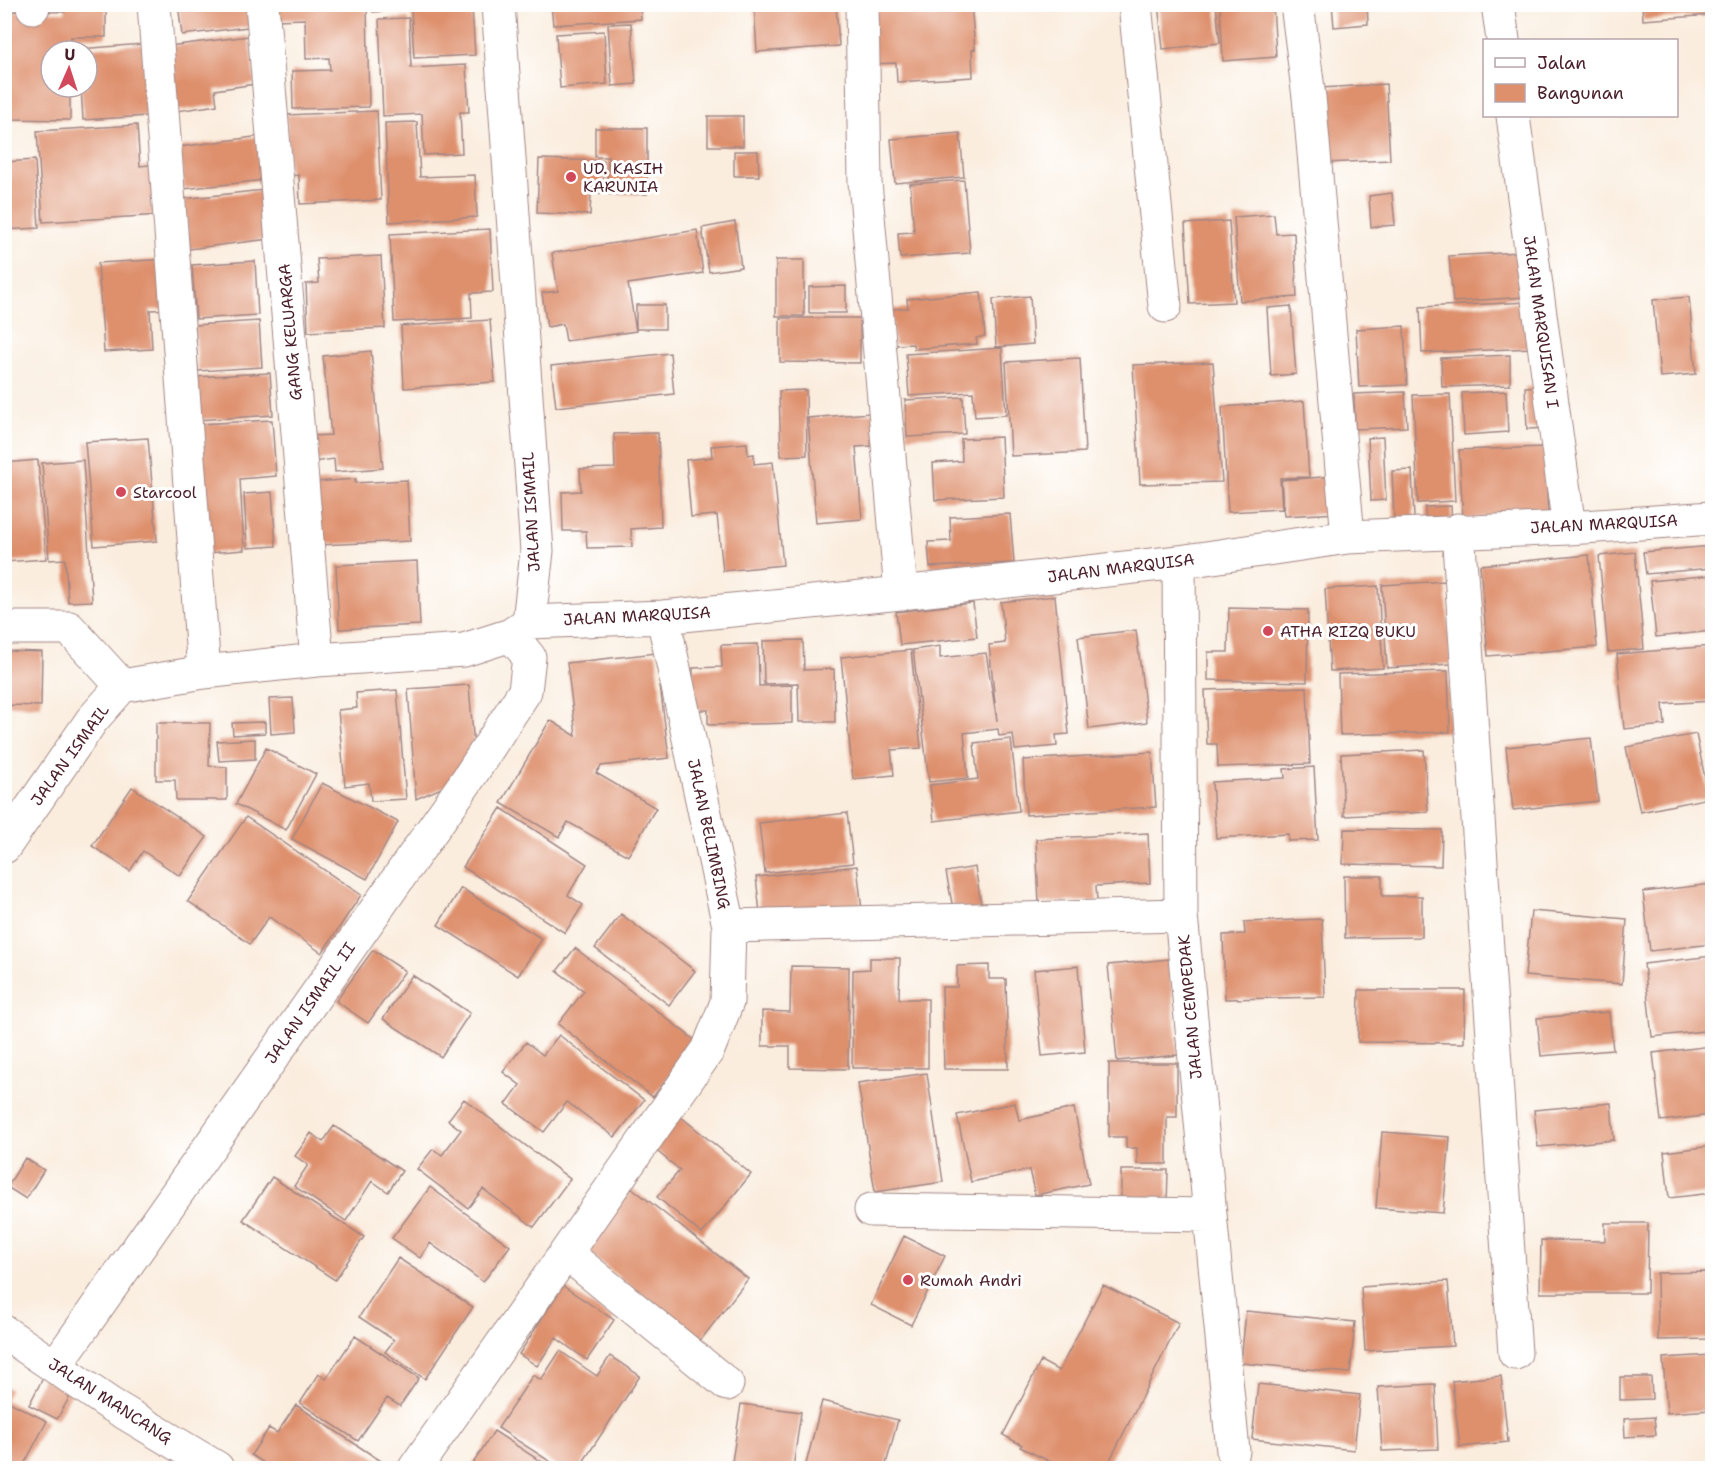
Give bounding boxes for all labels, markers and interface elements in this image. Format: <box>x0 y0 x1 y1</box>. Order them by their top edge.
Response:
north arrow <box>39 39 99 99</box>
legend <box>1483 39 1678 117</box>
text: U <box>64 44 76 65</box>
text: Jalan <box>1537 51 1586 75</box>
text: Bangunan <box>1537 81 1624 105</box>
place label: UD. KASIH KARUNIA <box>583 158 663 197</box>
marker: UD. KASIH KARUNIA <box>564 170 578 184</box>
street label: JALAN MARQUISAN I <box>1518 234 1564 410</box>
street label: GANG KELUARGA <box>274 263 306 401</box>
street label: JALAN ISMAIL <box>517 451 545 573</box>
place label: Starcool <box>133 482 197 503</box>
marker: Starcool <box>114 485 128 499</box>
street label: JALAN MARQUISA <box>1530 510 1678 538</box>
street label: JALAN MARQUISA <box>1046 549 1196 587</box>
street label: JALAN MARQUISA <box>563 602 711 630</box>
place label: ATHA RIZQ BUKU <box>1280 621 1416 642</box>
marker: ATHA RIZQ BUKU <box>1261 624 1275 638</box>
street label: JALAN ISMAIL <box>26 700 114 810</box>
street label: JALAN BELIMBING <box>683 757 735 911</box>
street label: JALAN CEMPEDAK <box>1173 933 1207 1080</box>
street label: JALAN ISMAIL II <box>260 938 360 1068</box>
place label: Rumah Andri <box>920 1270 1022 1291</box>
marker: Rumah Andri <box>901 1273 915 1287</box>
street label: JALAN MANCANG <box>44 1353 176 1449</box>

